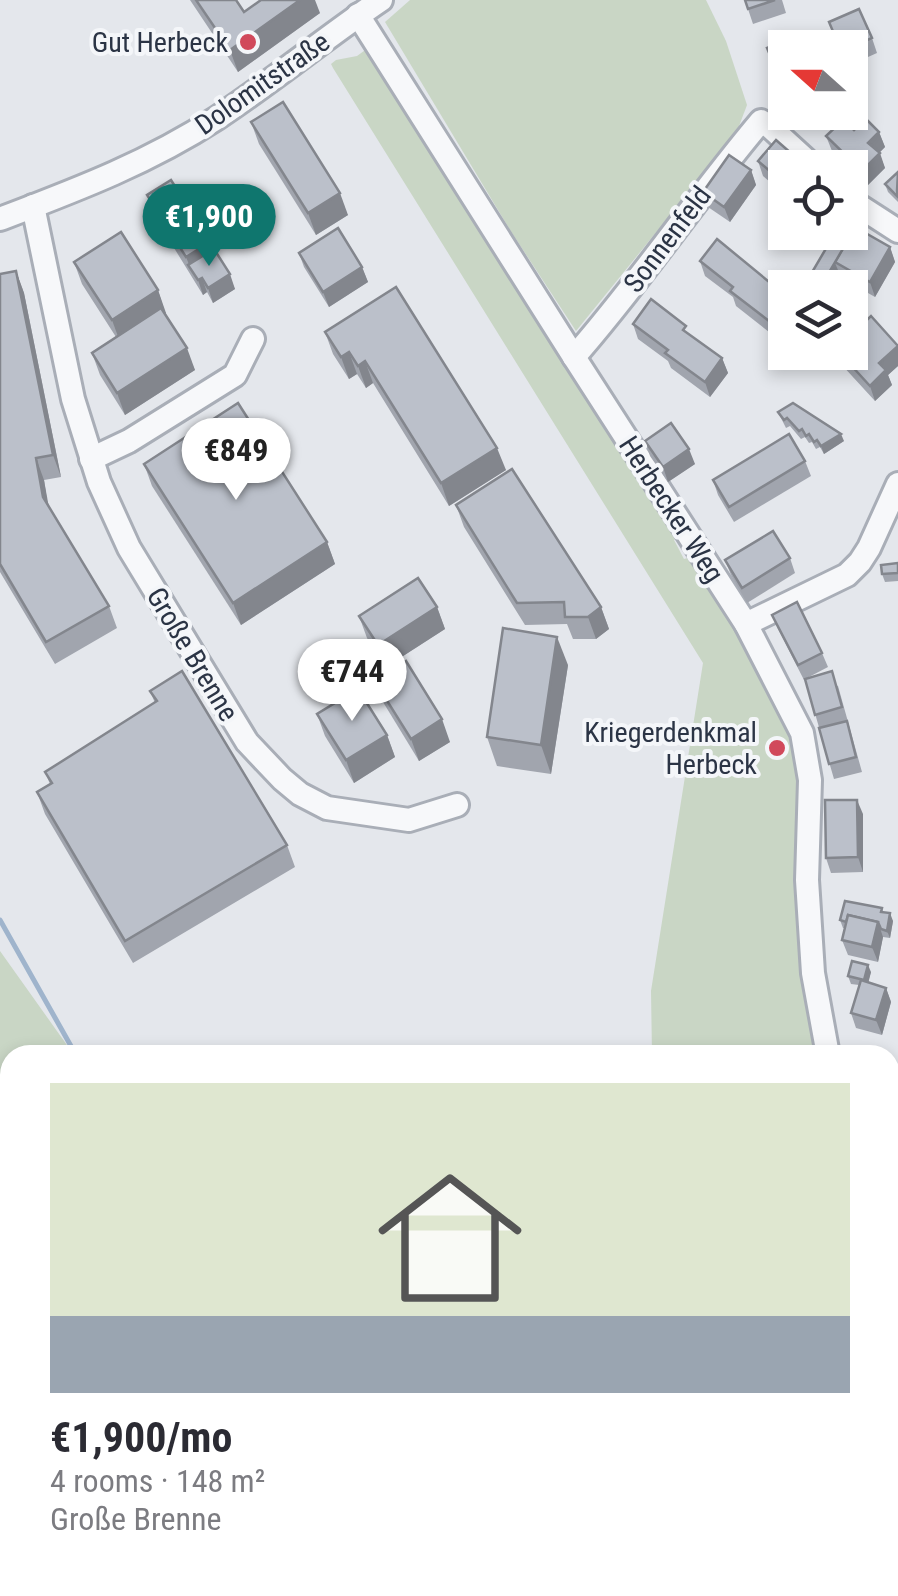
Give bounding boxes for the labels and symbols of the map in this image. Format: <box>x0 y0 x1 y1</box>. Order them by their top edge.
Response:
street label: Dolomitstraße <box>189 25 336 142</box>
place label: Gut Herbeck <box>92 26 228 59</box>
north arrow <box>768 30 868 130</box>
marker: Gut Herbeck <box>237 31 259 53</box>
street label: Sonnenfeld <box>617 180 718 299</box>
pin: €1,900 <box>128 184 290 269</box>
pin: €849 <box>177 418 295 503</box>
street label: Herbecker Weg <box>612 430 731 588</box>
street label: Große Brenne <box>140 581 245 727</box>
pin: €744 <box>293 639 411 724</box>
place label: Kriegerdenkmal Herbeck <box>584 716 757 781</box>
marker: Kriegerdenkmal Herbeck <box>766 737 788 759</box>

